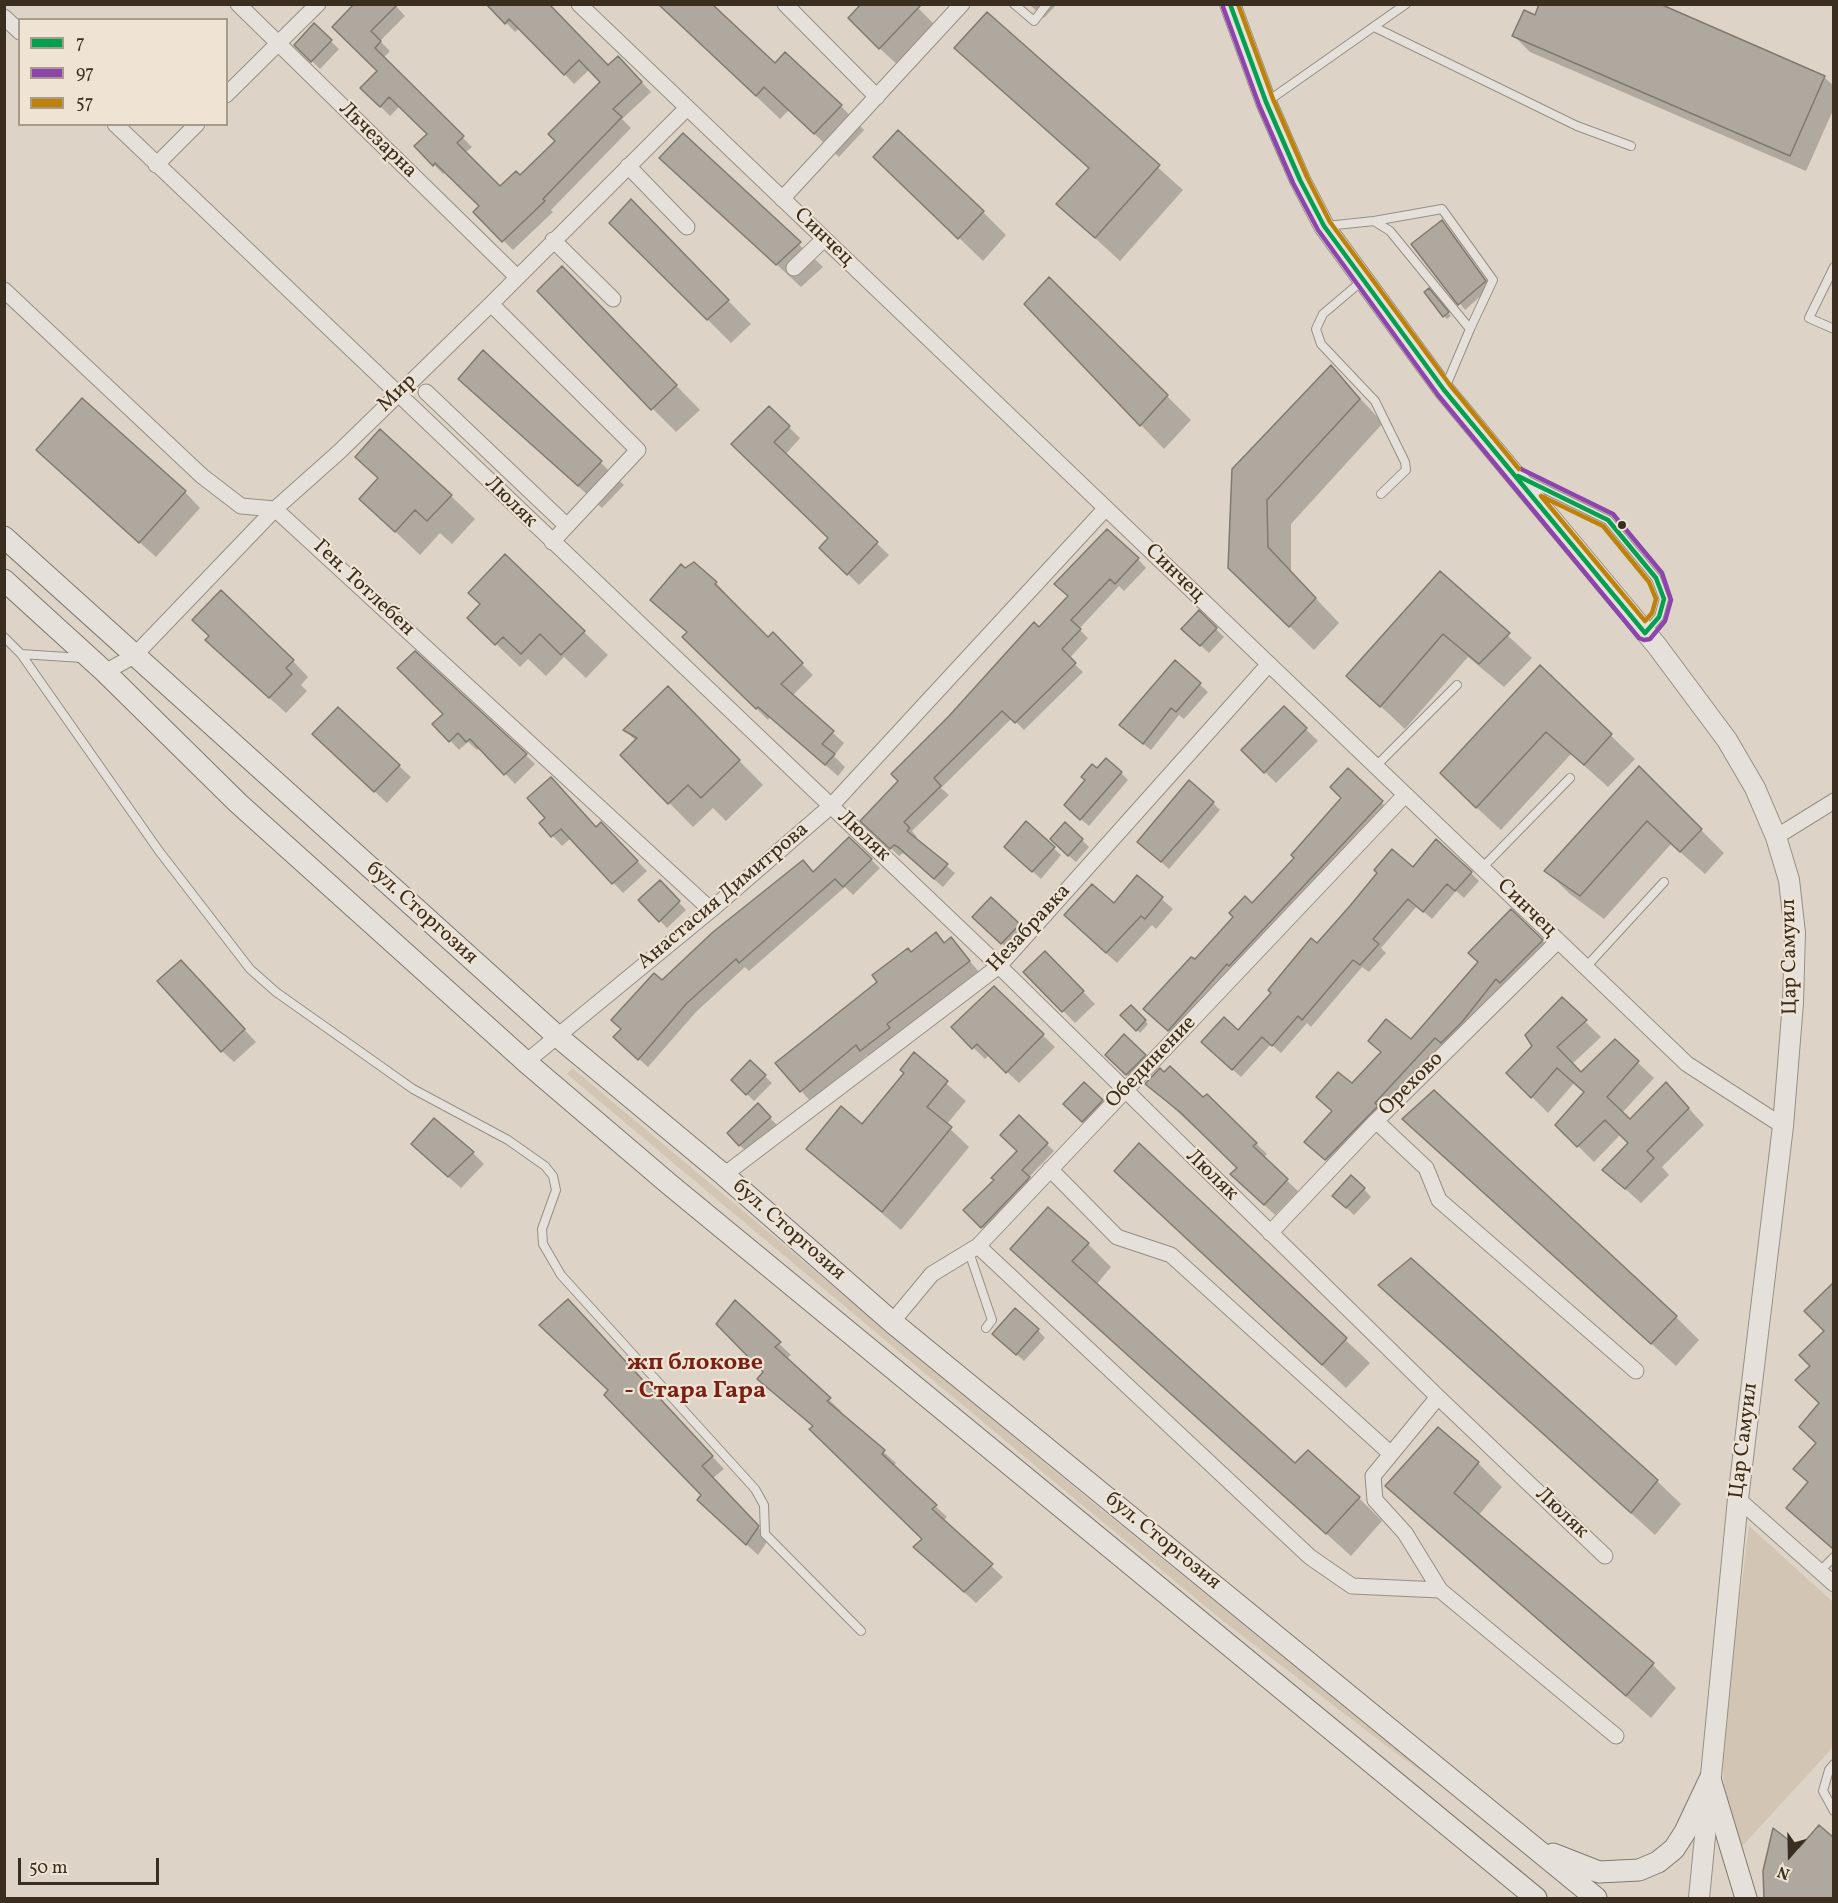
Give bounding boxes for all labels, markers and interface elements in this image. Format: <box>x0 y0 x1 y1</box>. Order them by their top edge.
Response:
legend <box>18 18 228 126</box>
text: 7 <box>76 31 85 56</box>
text: 97 <box>76 61 94 86</box>
text: 57 <box>76 91 93 116</box>
street label: Лъчезарна <box>332 97 422 185</box>
street label: Синчец <box>788 203 858 273</box>
street label: Мир <box>373 370 423 418</box>
street label: Люляк <box>478 472 542 534</box>
unlabelled marker <box>1616 519 1628 531</box>
street label: Ген. Тотлебен <box>307 535 419 643</box>
street label: Синчец <box>1139 539 1209 609</box>
street label: Люляк <box>831 806 895 868</box>
street label: Анастасия Димитрова <box>633 818 815 976</box>
street label: бул. Сторгозия <box>360 857 482 971</box>
street label: Синчец <box>1491 874 1561 944</box>
street label: Незабравка <box>983 880 1077 978</box>
street label: Цар Самуил <box>1777 899 1805 1015</box>
street label: Обединение <box>1101 1011 1203 1115</box>
street label: Орехово <box>1375 1048 1449 1122</box>
street label: Люляк <box>1179 1145 1243 1207</box>
street label: бул. Сторгозия <box>726 1175 850 1287</box>
district label: жп блокове - Стара Гара <box>624 1351 766 1407</box>
street label: Цар Самуил <box>1725 1382 1765 1500</box>
street label: Люляк <box>1529 1483 1593 1545</box>
street label: бул. Сторгозия <box>1099 1488 1225 1596</box>
north arrow <box>1760 1825 1820 1885</box>
scale bar <box>21 1846 162 1884</box>
text: 50 m <box>29 1856 68 1881</box>
text: N <box>1775 1860 1793 1884</box>

